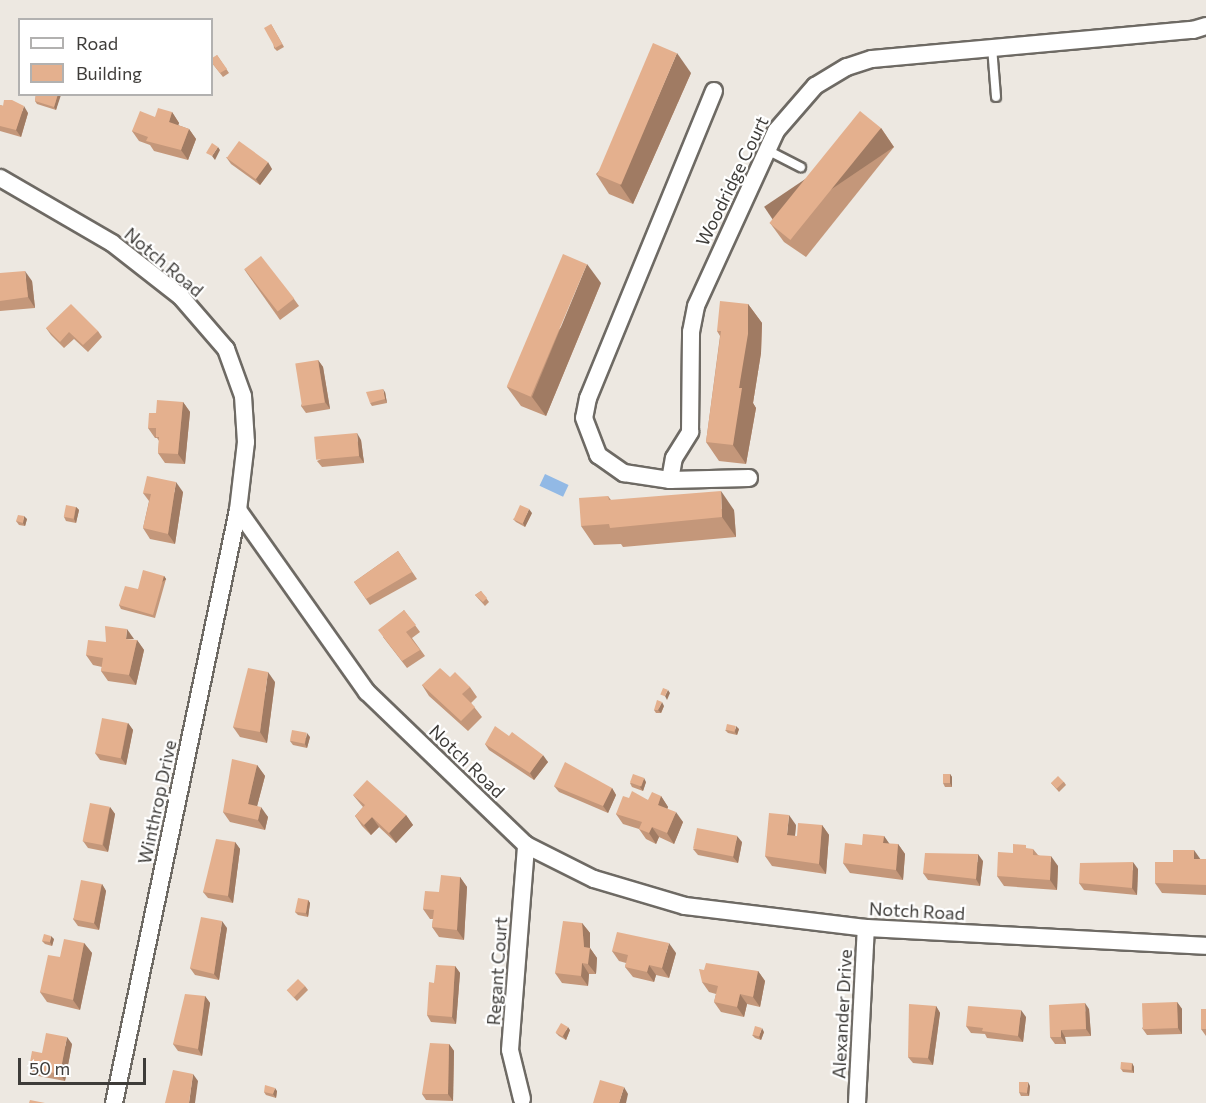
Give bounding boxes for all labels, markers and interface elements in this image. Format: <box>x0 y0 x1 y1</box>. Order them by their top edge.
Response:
legend <box>18 18 213 96</box>
text: Road <box>76 32 118 54</box>
text: Building <box>76 62 142 84</box>
street label: Woodridge Court <box>691 113 773 249</box>
street label: Notch Road <box>120 223 208 301</box>
street label: Notch Road <box>425 720 509 802</box>
street label: Winthrop Drive <box>133 738 181 866</box>
street label: Notch Road <box>868 898 966 924</box>
street label: Regant Court <box>482 916 512 1026</box>
street label: Alexander Drive <box>828 949 856 1079</box>
scale bar <box>21 1046 148 1084</box>
text: 50 m <box>29 1057 70 1079</box>

